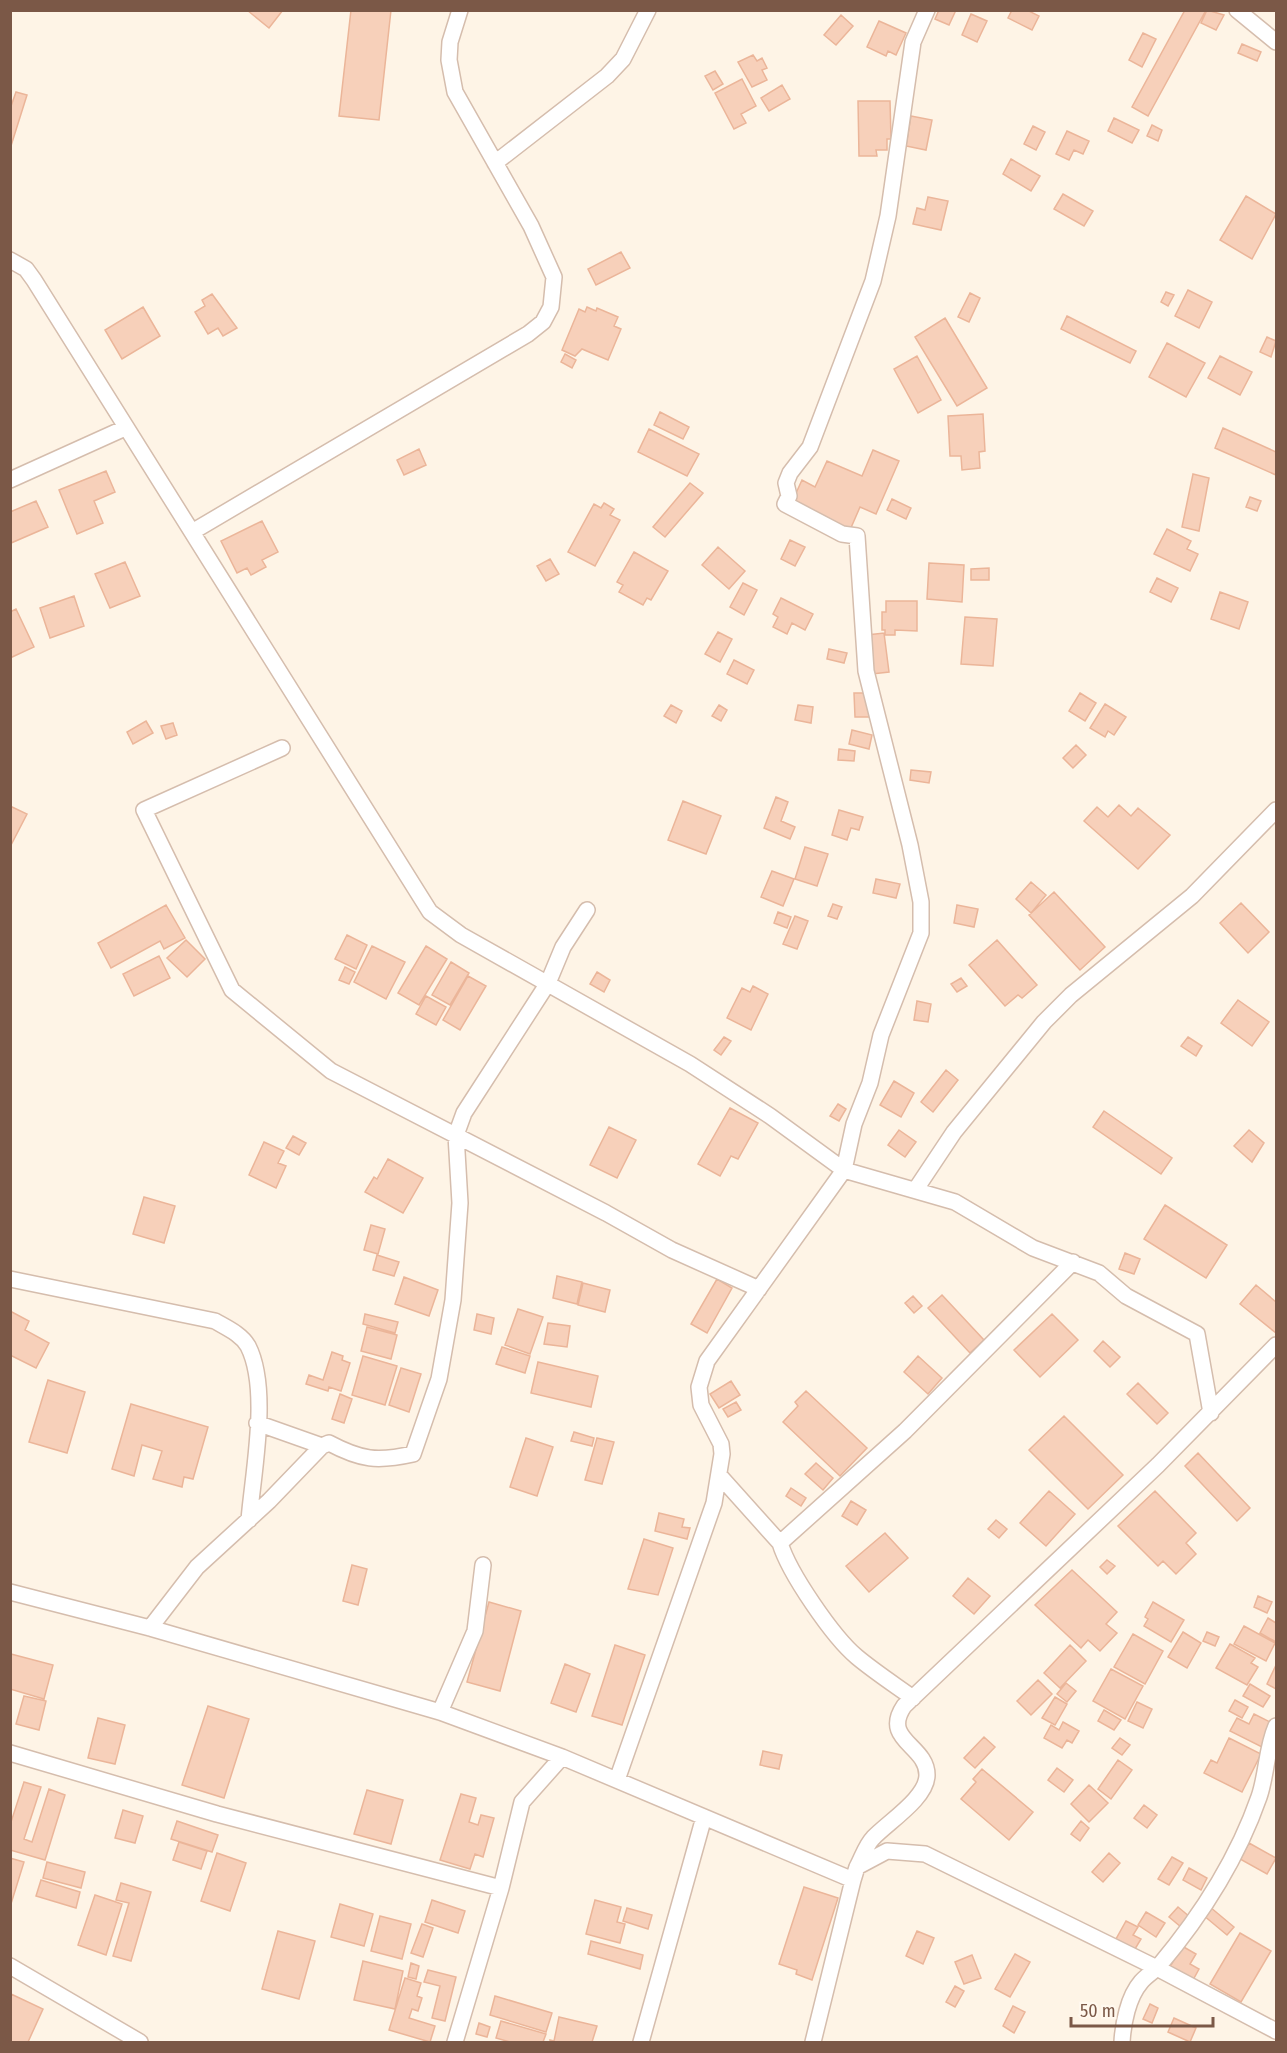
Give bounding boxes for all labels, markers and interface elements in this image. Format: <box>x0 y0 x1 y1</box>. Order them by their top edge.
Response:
scale bar <box>1071 1990 1214 2028</box>
text: 50 m <box>1080 2000 1116 2022</box>

